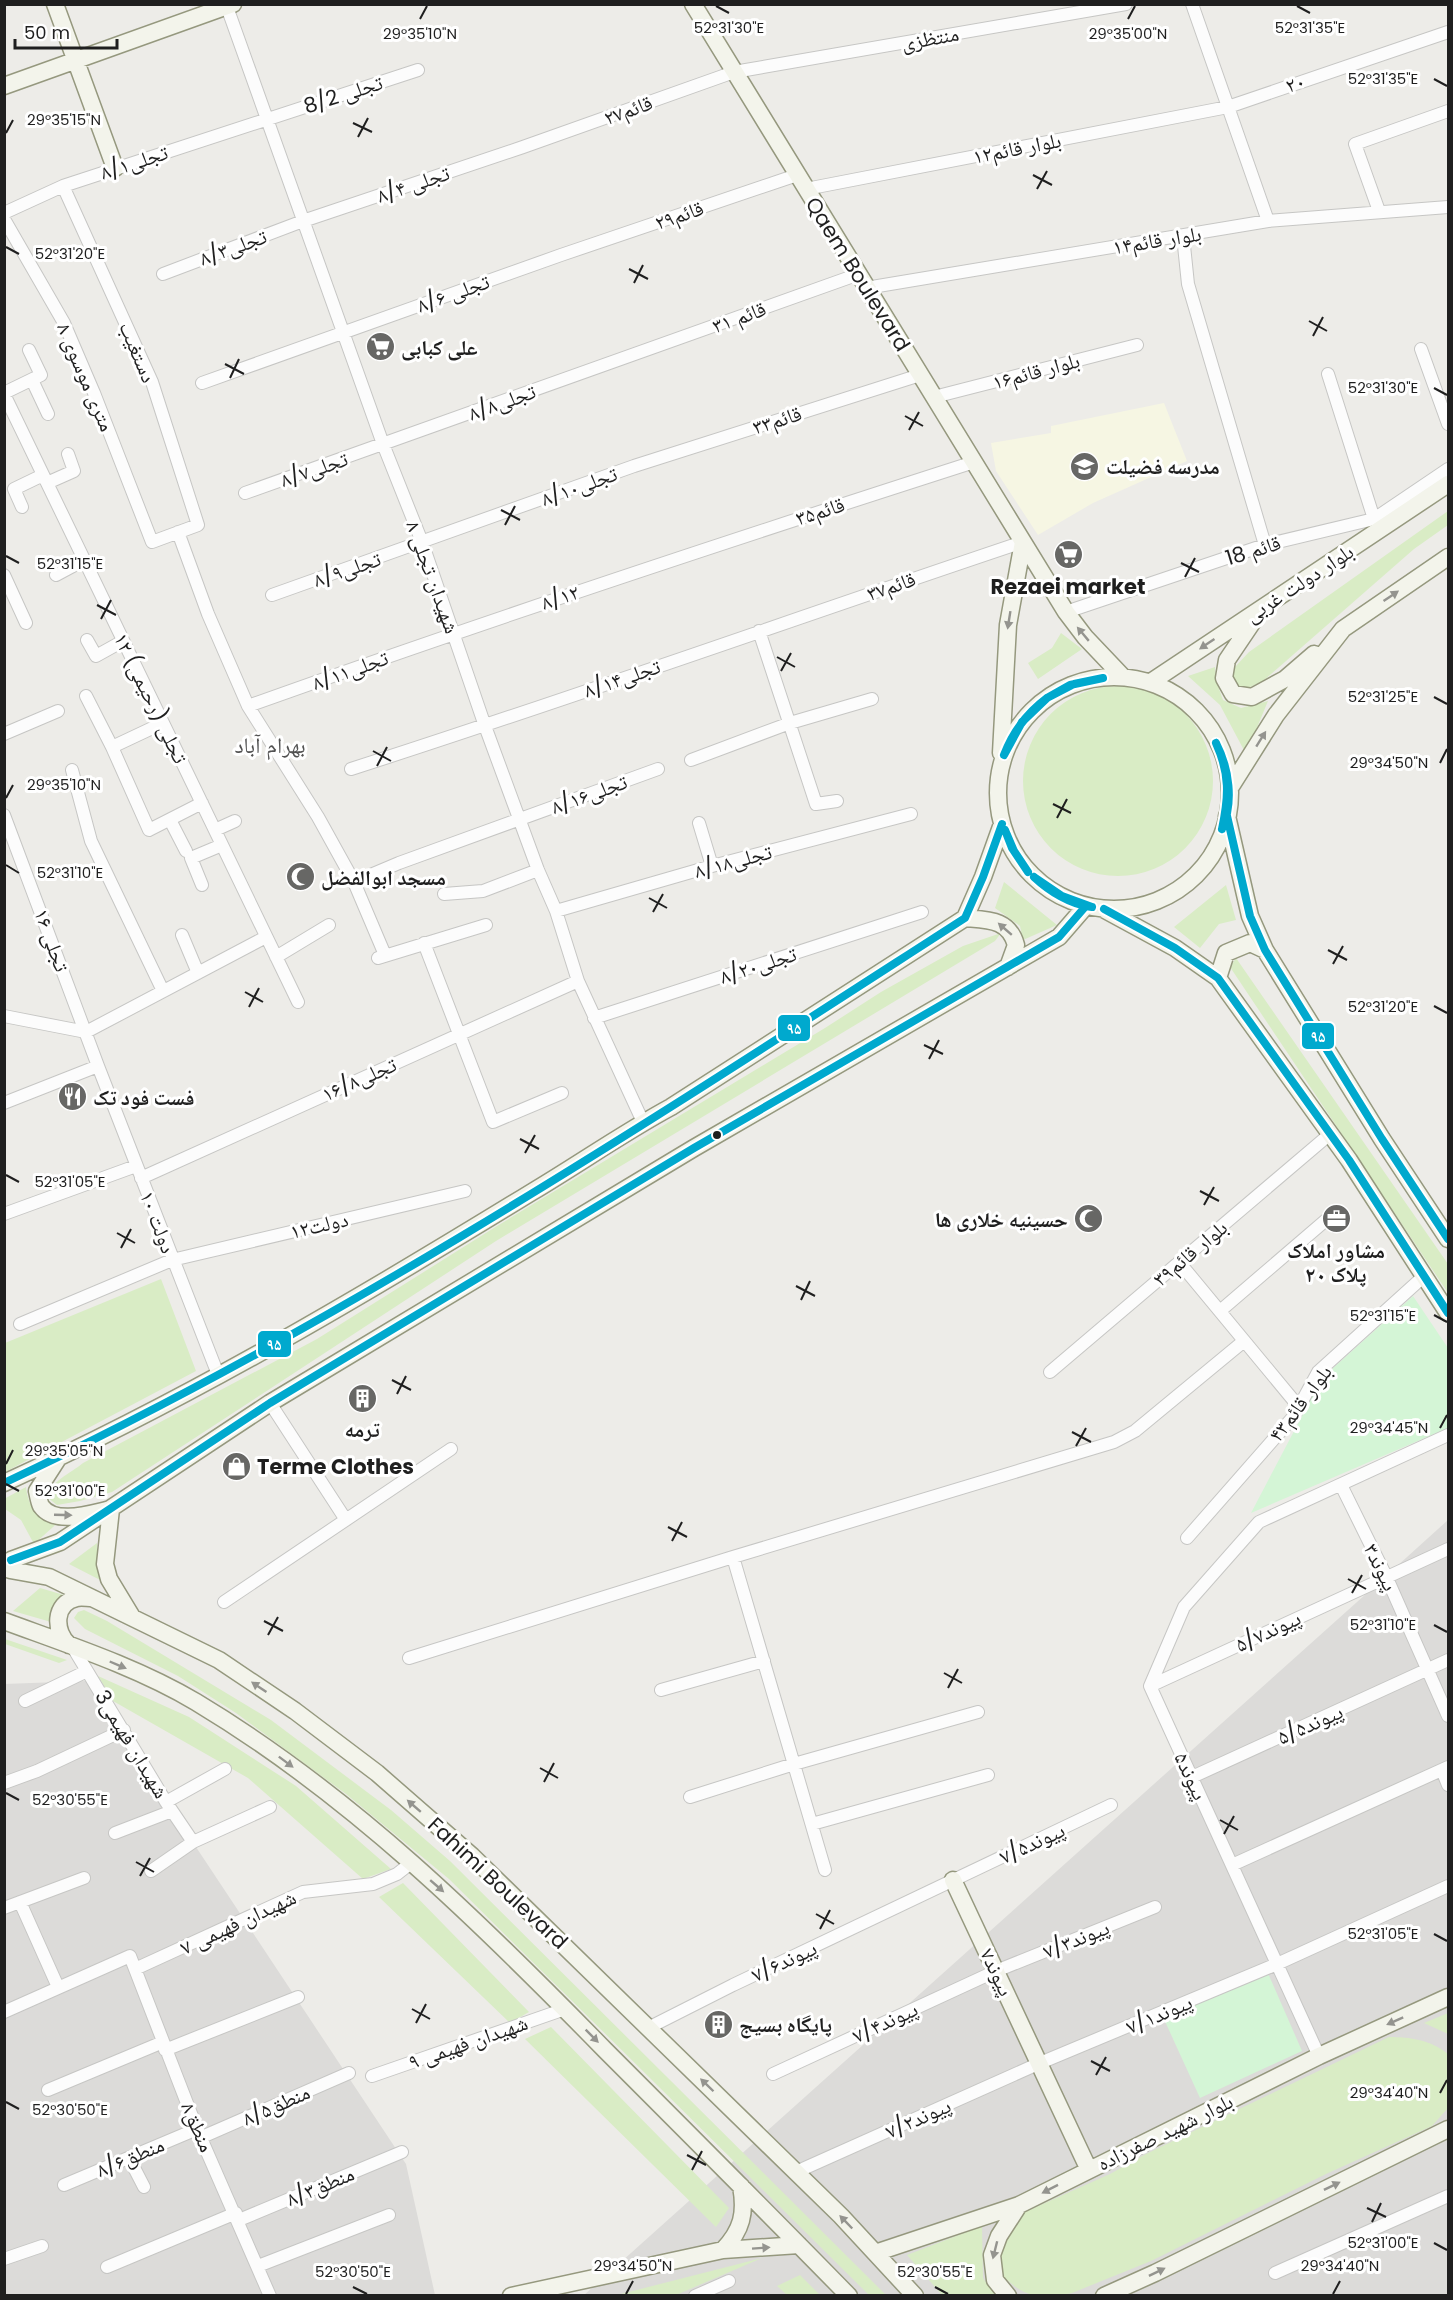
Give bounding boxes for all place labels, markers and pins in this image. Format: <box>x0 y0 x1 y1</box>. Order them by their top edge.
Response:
supermarket icon: علی کبابی <box>364 331 396 363</box>
place label: علی کبابی <box>401 333 478 362</box>
school or university icon: مدرسه فضیلت <box>1069 450 1101 482</box>
place label: مدرسه فضیلت <box>1106 452 1220 481</box>
supermarket icon: Rezaei market <box>1052 539 1084 571</box>
place label: Rezaei market <box>991 572 1145 601</box>
mosque icon: مسجد ابوالفضل <box>284 861 316 893</box>
place label: مسجد ابوالفضل <box>321 863 446 892</box>
restaurant icon: فست فود تک <box>56 1081 88 1113</box>
place label: فست فود تک <box>93 1083 194 1112</box>
unlabelled marker <box>711 1129 723 1141</box>
mosque icon: حسینیه خلاری ها <box>1073 1203 1105 1235</box>
office icon: مشاور املاک پلاک ۲۰ <box>1320 1203 1352 1235</box>
place label: حسینیه خلاری ها <box>935 1205 1068 1234</box>
place label: مشاور املاک پلاک ۲۰ <box>1287 1236 1385 1289</box>
building icon: ترمه <box>346 1382 378 1414</box>
place label: ترمه <box>344 1415 380 1444</box>
shop icon: Terme Clothes <box>220 1450 252 1482</box>
place label: Terme Clothes <box>257 1452 414 1481</box>
building icon: پایگاه بسیج <box>702 2008 734 2040</box>
place label: پایگاه بسیج <box>739 2010 832 2039</box>

